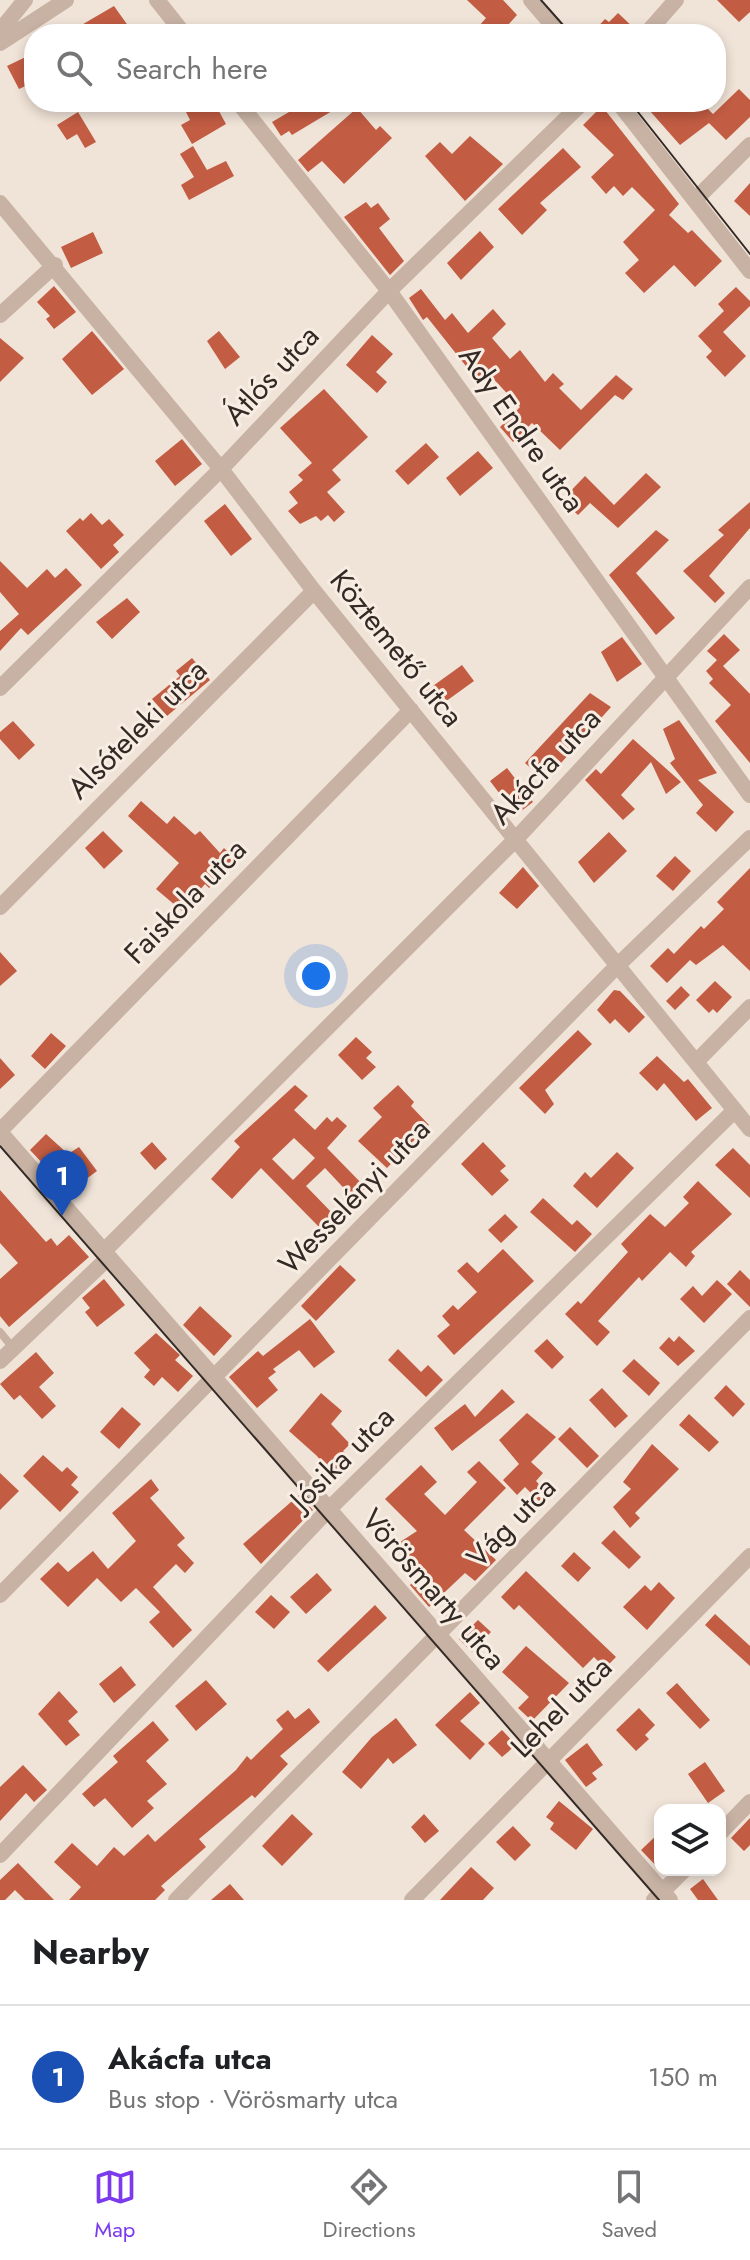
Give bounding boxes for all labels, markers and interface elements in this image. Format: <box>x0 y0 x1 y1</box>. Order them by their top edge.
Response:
search box <box>24 24 726 112</box>
icon: search <box>52 46 96 90</box>
text: Search here <box>116 47 268 90</box>
street label: Átlós utca <box>213 315 329 435</box>
street label: Ady Endre utca <box>449 337 595 521</box>
street label: Köztemető utca <box>320 560 474 736</box>
street label: Alsóteleki utca <box>57 649 217 809</box>
street label: Akácfa utca <box>480 698 610 834</box>
street label: Faiskola utca <box>114 829 256 973</box>
your location <box>296 956 336 996</box>
street label: Wesselényi utca <box>268 1108 440 1284</box>
pin: 1 <box>36 1150 88 1216</box>
street label: Jósika utca <box>277 1396 404 1523</box>
street label: Vág utca <box>457 1467 565 1577</box>
street label: Vörösmarty utca <box>352 1499 516 1679</box>
street label: Lehel utca <box>501 1647 621 1767</box>
map controls <box>654 1804 726 1876</box>
button: layers <box>654 1804 726 1876</box>
text: Nearby <box>32 1928 149 1977</box>
text: Akácfa utca <box>108 2037 272 2080</box>
text: 1 <box>51 2058 65 2096</box>
text: 150 m <box>648 2058 718 2096</box>
text: Bus stop · Vörösmarty utca <box>108 2080 398 2118</box>
tab: Map <box>93 2165 137 2245</box>
tab: Directions <box>323 2165 416 2245</box>
tab: Saved <box>601 2165 657 2245</box>

